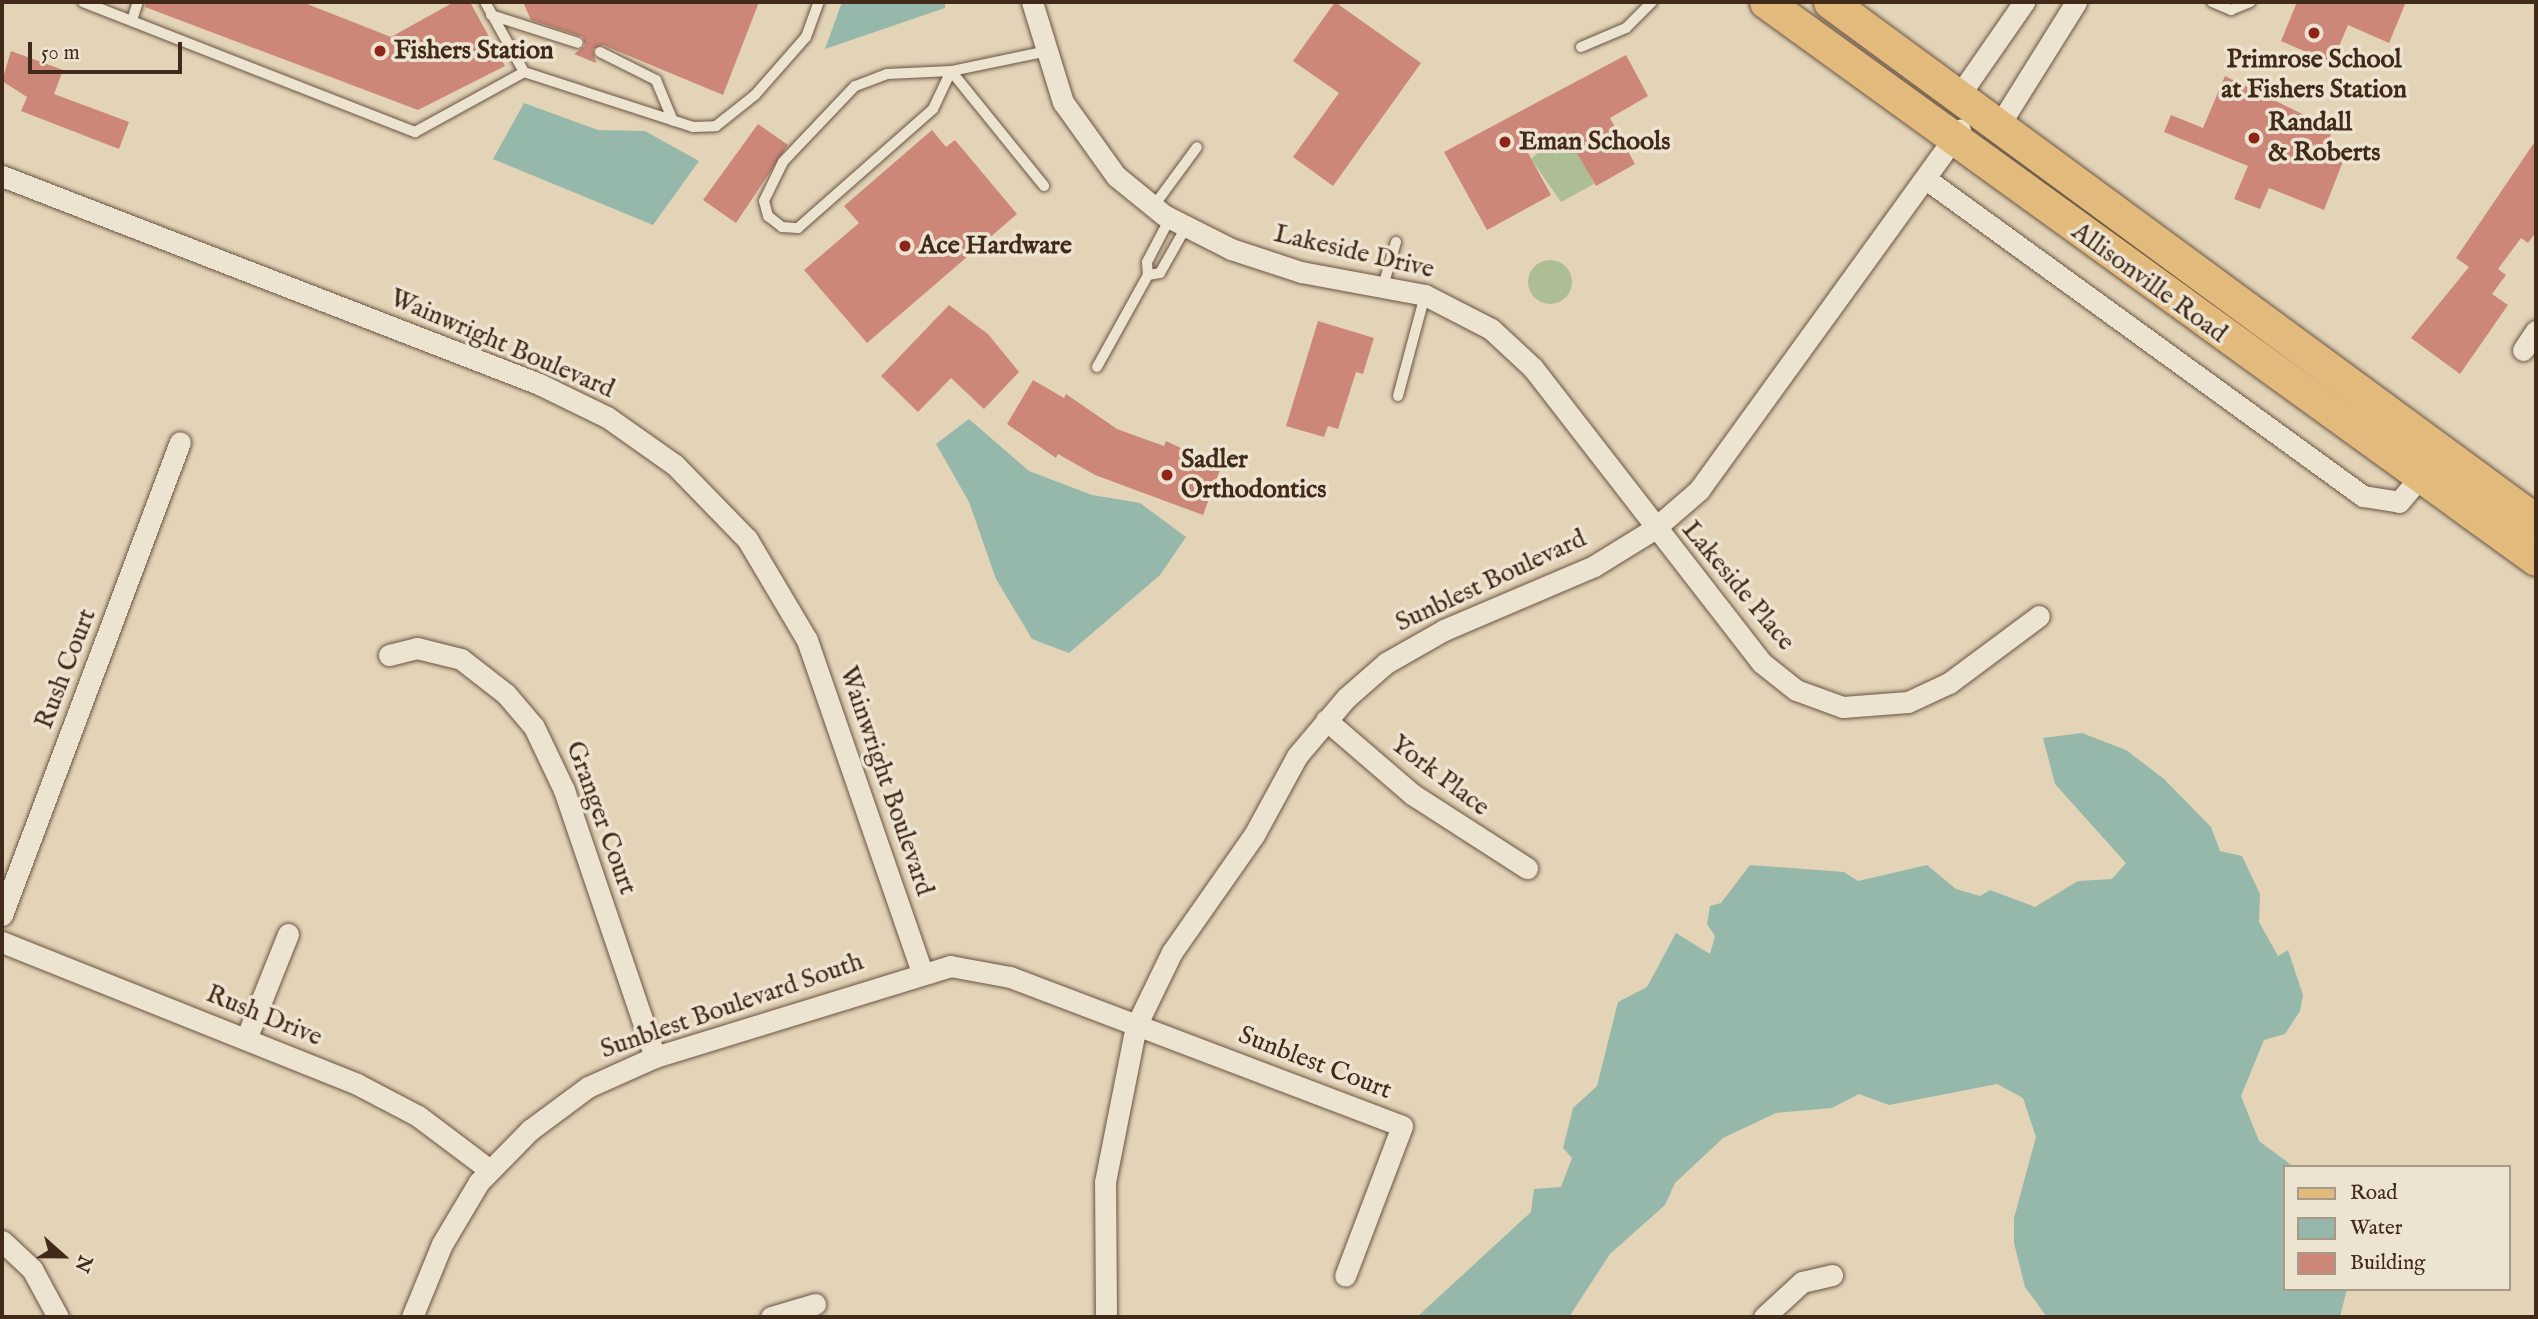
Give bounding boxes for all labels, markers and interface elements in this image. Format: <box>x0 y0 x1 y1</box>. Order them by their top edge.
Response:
marker: Primrose School at Fishers Station <box>2306 25 2322 41</box>
scale bar <box>32 28 186 72</box>
place label: Fishers Station <box>394 35 554 67</box>
text: 50 m <box>41 40 80 67</box>
marker: Fishers Station <box>372 43 388 59</box>
place label: Primrose School at Fishers Station <box>2221 44 2407 106</box>
place label: Randall & Roberts <box>2268 107 2380 168</box>
place label: Eman Schools <box>1519 126 1670 158</box>
marker: Randall & Roberts <box>2246 130 2262 146</box>
marker: Eman Schools <box>1497 134 1513 150</box>
street label: Allisonville Road <box>2065 216 2233 350</box>
street label: Lakeside Drive <box>1271 218 1437 286</box>
place label: Ace Hardware <box>919 230 1072 262</box>
marker: Ace Hardware <box>897 238 913 254</box>
street label: Wainwright Boulevard <box>385 283 619 405</box>
place label: Sadler Orthodontics <box>1181 444 1326 505</box>
marker: Sadler Orthodontics <box>1159 467 1175 483</box>
street label: Lakeside Place <box>1675 515 1801 657</box>
street label: Sunblest Boulevard <box>1391 523 1591 639</box>
street label: Rush Court <box>29 604 103 734</box>
street label: Wainwright Boulevard <box>832 662 940 900</box>
street label: York Place <box>1384 729 1496 823</box>
street label: Granger Court <box>559 737 643 899</box>
street label: Sunblest Boulevard South <box>597 946 867 1066</box>
street label: Rush Drive <box>201 979 327 1053</box>
street label: Sunblest Court <box>1234 1020 1396 1106</box>
legend <box>2282 1165 2510 1291</box>
text: Road <box>2350 1180 2397 1207</box>
text: Water <box>2350 1215 2402 1242</box>
north arrow <box>28 1221 98 1291</box>
text: Building <box>2350 1250 2425 1277</box>
text: N <box>68 1252 97 1275</box>

